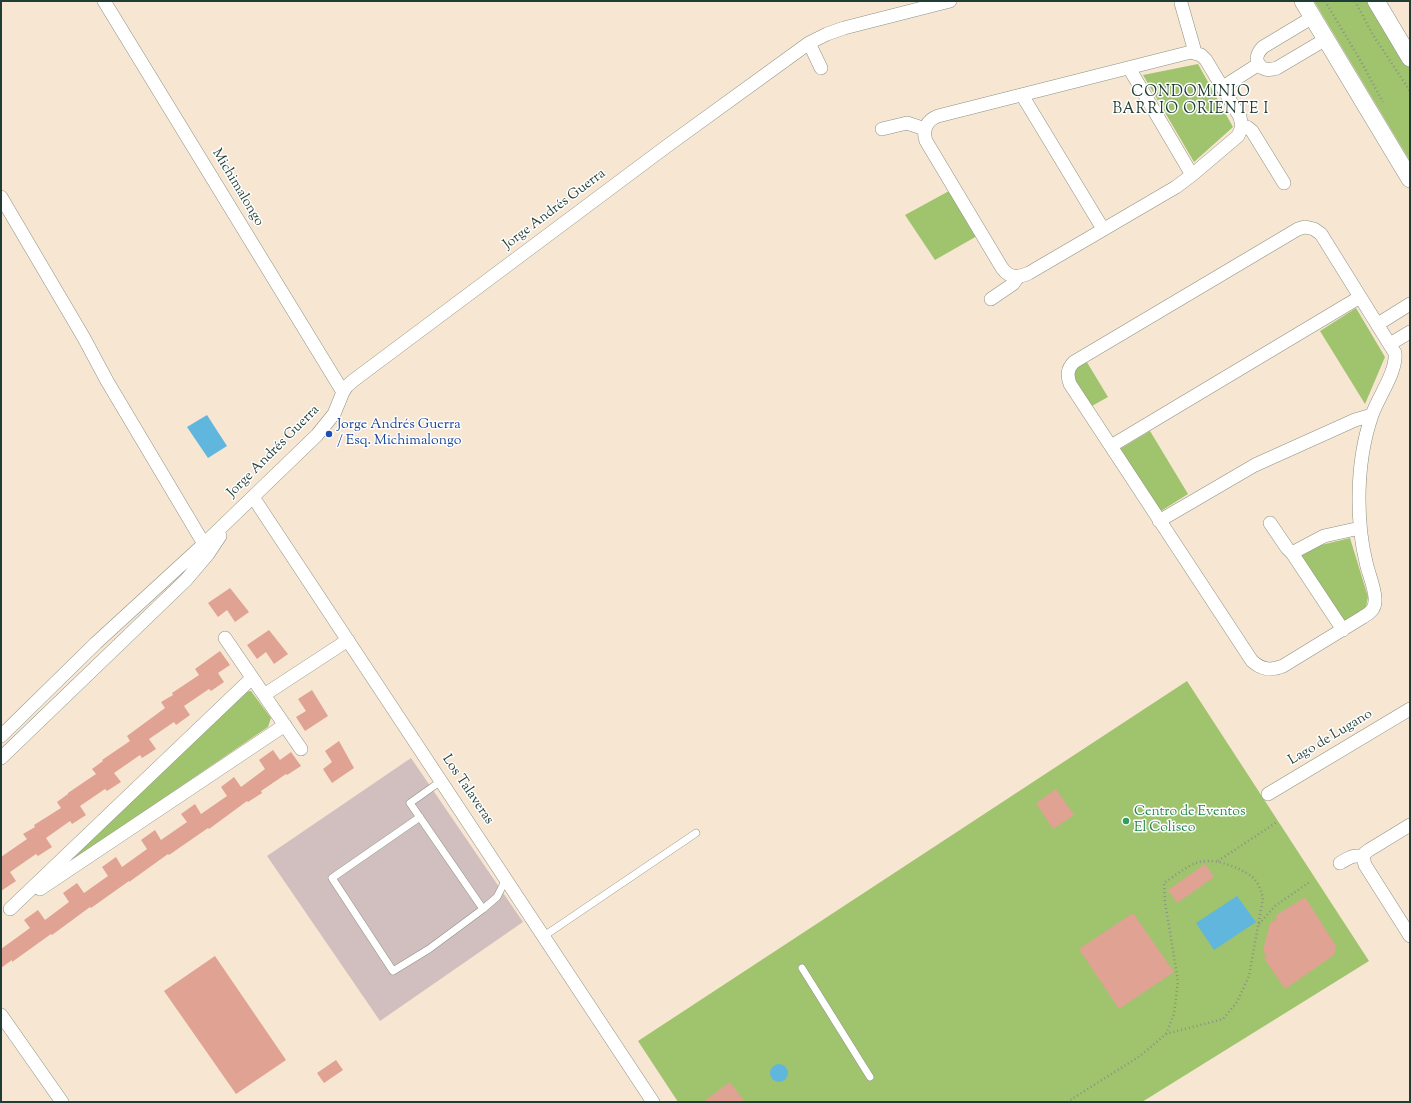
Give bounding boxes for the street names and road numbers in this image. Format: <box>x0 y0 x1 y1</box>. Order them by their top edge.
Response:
street label: Michimalongo <box>207 146 267 230</box>
street label: Jorge Andrés Guerra <box>501 166 609 254</box>
street label: Jorge Andrés Guerra <box>224 402 324 502</box>
street label: Lago de Lugano <box>1286 706 1376 770</box>
street label: Los Talaveras <box>438 752 496 828</box>

